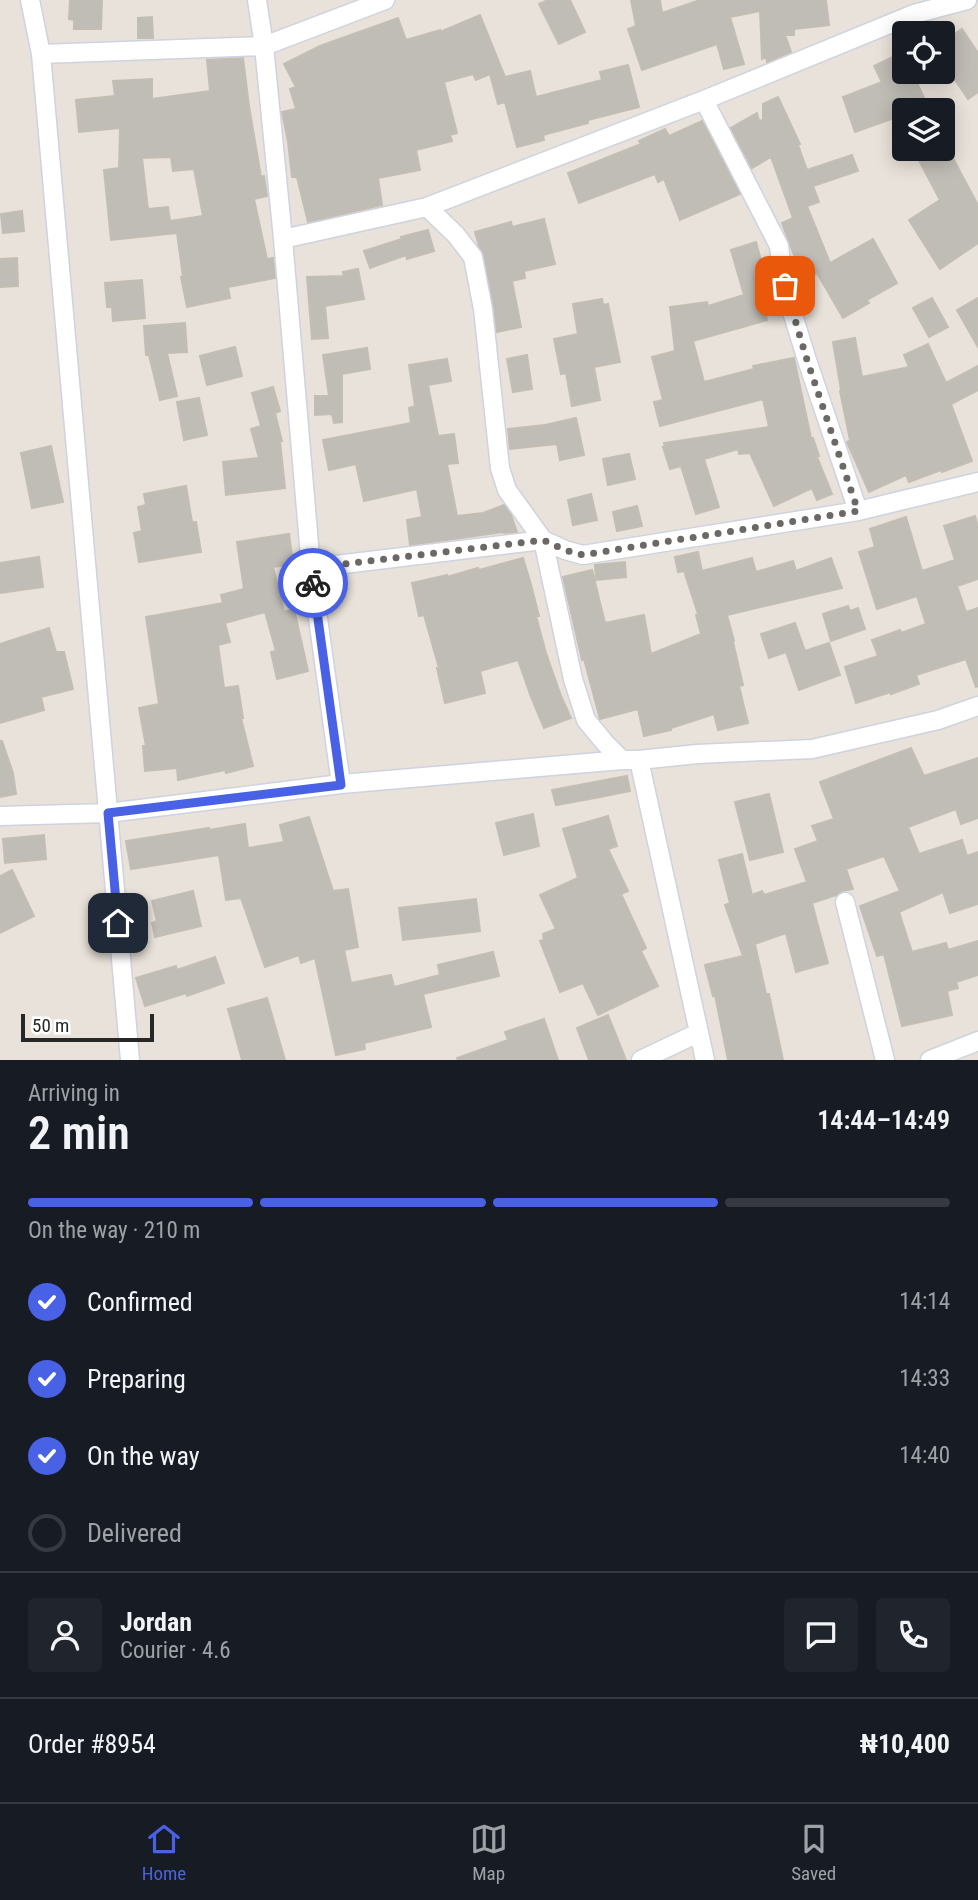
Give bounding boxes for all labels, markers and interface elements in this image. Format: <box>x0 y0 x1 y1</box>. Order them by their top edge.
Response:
map controls <box>892 21 955 161</box>
button: locate <box>892 21 955 84</box>
button: layers <box>892 98 955 161</box>
pin <box>755 256 815 316</box>
icon: bag <box>766 267 804 305</box>
courier <box>278 548 348 618</box>
icon: bike <box>294 564 332 602</box>
pin <box>88 893 148 953</box>
icon: home <box>99 904 137 942</box>
scale bar <box>21 1011 154 1043</box>
text: 50 m <box>32 1014 69 1037</box>
text: Arriving in <box>28 1080 120 1107</box>
text: 14:44–14:49 <box>817 1105 950 1135</box>
text: 2 min <box>28 1106 130 1160</box>
text: On the way · 210 m <box>28 1217 200 1244</box>
icon: check <box>28 1283 66 1321</box>
text: Confirmed <box>87 1287 193 1317</box>
text: 14:14 <box>899 1288 950 1315</box>
icon: check <box>28 1360 66 1398</box>
text: Preparing <box>87 1364 186 1394</box>
text: 14:33 <box>899 1365 950 1392</box>
icon: check <box>28 1437 66 1475</box>
text: On the way <box>87 1441 200 1471</box>
text: 14:40 <box>899 1442 950 1469</box>
text: Delivered <box>87 1518 182 1548</box>
button: person <box>28 1598 102 1672</box>
button: chat <box>784 1598 858 1672</box>
button: phone <box>876 1598 950 1672</box>
text: Jordan <box>120 1607 192 1637</box>
text: Courier · 4.6 <box>120 1637 231 1664</box>
text: Order #8954 <box>28 1729 156 1759</box>
text: ₦10,400 <box>859 1729 950 1759</box>
tab: Home <box>142 1820 186 1885</box>
tab: Map <box>470 1820 508 1885</box>
tab: Saved <box>791 1820 836 1885</box>

